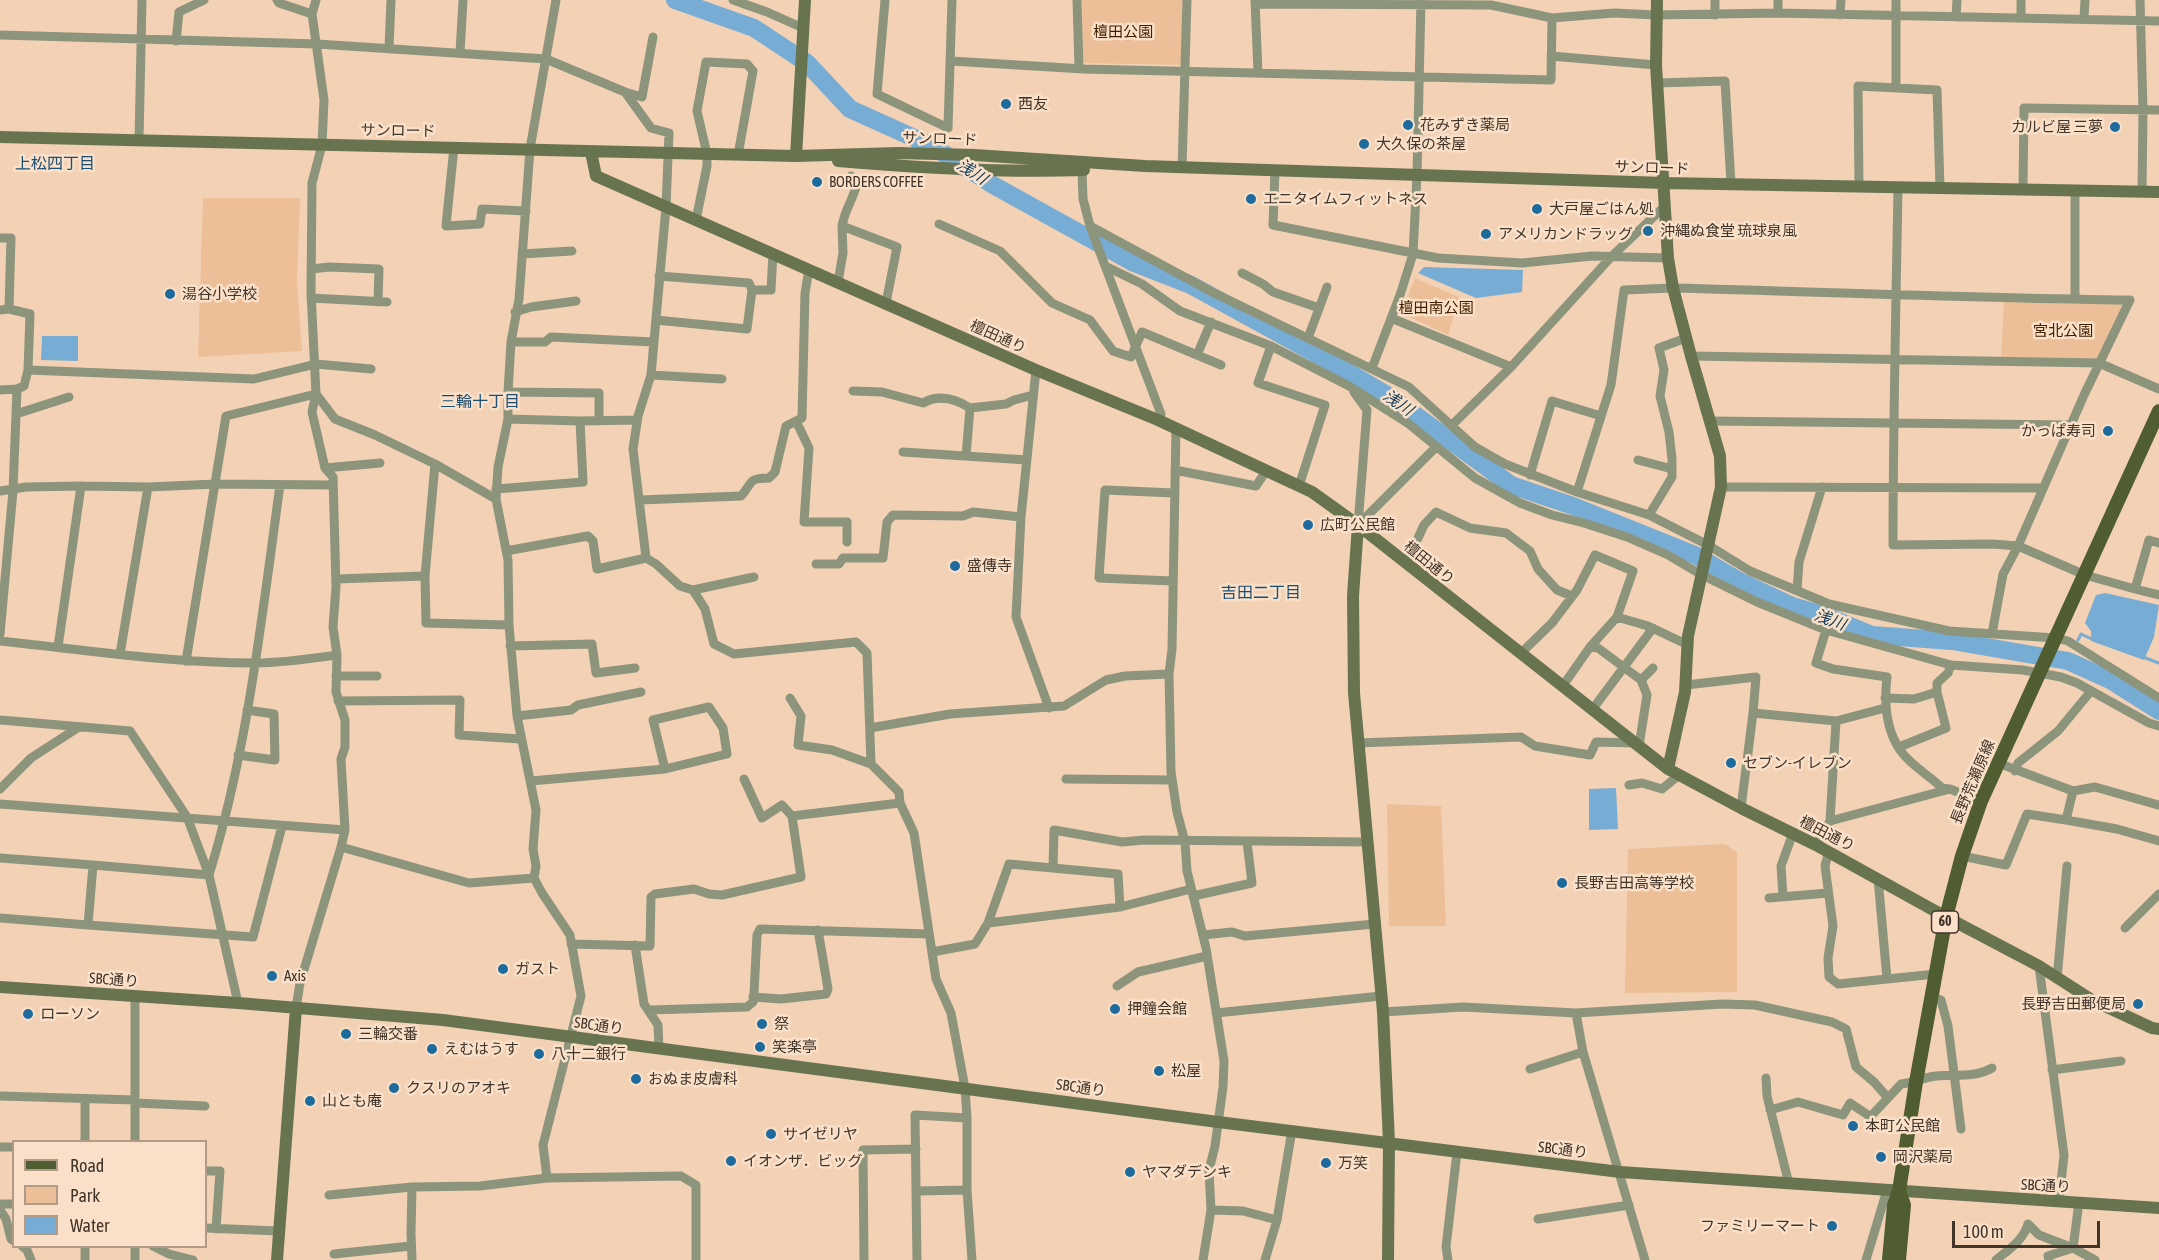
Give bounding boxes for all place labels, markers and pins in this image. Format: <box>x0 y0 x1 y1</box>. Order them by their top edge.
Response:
place label: 西友 <box>1018 95 1048 113</box>
marker: 西友 <box>999 97 1013 111</box>
place label: 花みずき薬局 <box>1420 116 1510 134</box>
marker: 花みずき薬局 <box>1401 118 1415 132</box>
place label: カルビ屋 三夢 <box>2011 118 2103 136</box>
marker: カルビ屋 三夢 <box>2108 120 2122 134</box>
place label: 大久保の茶屋 <box>1376 135 1466 153</box>
marker: 大久保の茶屋 <box>1357 137 1371 151</box>
place label: BORDERS COFFEE <box>829 173 923 191</box>
marker: BORDERS COFFEE <box>810 175 824 189</box>
place label: エニタイムフィットネス <box>1263 190 1428 208</box>
marker: エニタイムフィットネス <box>1244 192 1258 206</box>
place label: 大戸屋ごはん処 <box>1549 200 1654 218</box>
marker: 大戸屋ごはん処 <box>1530 202 1544 216</box>
place label: 沖縄ぬ食堂 琉球泉風 <box>1660 222 1797 240</box>
marker: 沖縄ぬ食堂 琉球泉風 <box>1641 224 1655 238</box>
place label: アメリカンドラッグ <box>1498 225 1633 243</box>
marker: アメリカンドラッグ <box>1479 227 1493 241</box>
place label: 湯谷小学校 <box>182 285 257 303</box>
marker: 湯谷小学校 <box>163 287 177 301</box>
place label: かっぱ寿司 <box>2021 422 2096 440</box>
marker: かっぱ寿司 <box>2101 424 2115 438</box>
place label: 広町公民館 <box>1320 516 1395 534</box>
marker: 広町公民館 <box>1301 518 1315 532</box>
place label: 盛傳寺 <box>967 557 1012 575</box>
marker: 盛傳寺 <box>948 559 962 573</box>
place label: セブン-イレブン <box>1743 754 1852 772</box>
marker: セブン-イレブン <box>1724 756 1738 770</box>
place label: 長野吉田高等学校 <box>1574 874 1694 892</box>
marker: 長野吉田高等学校 <box>1555 876 1569 890</box>
place label: ガスト <box>515 960 560 978</box>
marker: ガスト <box>496 962 510 976</box>
place label: Axis <box>284 967 306 985</box>
marker: Axis <box>265 969 279 983</box>
place label: 長野吉田郵便局 <box>2021 995 2126 1013</box>
marker: 長野吉田郵便局 <box>2131 997 2145 1011</box>
place label: 押鐘会館 <box>1127 1000 1187 1018</box>
marker: 押鐘会館 <box>1108 1002 1122 1016</box>
place label: ローソン <box>40 1005 100 1023</box>
marker: ローソン <box>21 1007 35 1021</box>
place label: 祭 <box>774 1015 789 1033</box>
marker: 祭 <box>755 1017 769 1031</box>
place label: 三輪交番 <box>358 1025 418 1043</box>
marker: 三輪交番 <box>339 1027 353 1041</box>
place label: 笑楽亭 <box>772 1038 817 1056</box>
place label: えむはうす <box>444 1040 519 1058</box>
marker: 笑楽亭 <box>753 1040 767 1054</box>
marker: えむはうす <box>425 1042 439 1056</box>
place label: 八十二銀行 <box>551 1045 626 1063</box>
marker: 八十二銀行 <box>532 1047 546 1061</box>
place label: 松屋 <box>1171 1062 1201 1080</box>
marker: 松屋 <box>1152 1064 1166 1078</box>
place label: おぬま皮膚科 <box>648 1070 738 1088</box>
marker: おぬま皮膚科 <box>629 1072 643 1086</box>
place label: クスリのアオキ <box>406 1079 511 1097</box>
marker: クスリのアオキ <box>387 1081 401 1095</box>
place label: 山とも庵 <box>322 1092 382 1110</box>
marker: 山とも庵 <box>303 1094 317 1108</box>
place label: 本町公民館 <box>1865 1117 1940 1135</box>
marker: 本町公民館 <box>1846 1119 1860 1133</box>
place label: サイゼリヤ <box>783 1125 858 1143</box>
marker: サイゼリヤ <box>764 1127 778 1141</box>
place label: 岡沢薬局 <box>1893 1148 1953 1166</box>
marker: 岡沢薬局 <box>1874 1150 1888 1164</box>
place label: イオンザ．ビッグ <box>743 1152 862 1170</box>
marker: イオンザ．ビッグ <box>724 1154 738 1168</box>
place label: 万笑 <box>1338 1154 1368 1172</box>
marker: 万笑 <box>1319 1156 1333 1170</box>
place label: ヤマダデンキ <box>1142 1163 1232 1181</box>
marker: ヤマダデンキ <box>1123 1165 1137 1179</box>
place label: ファミリーマート <box>1700 1217 1820 1235</box>
marker: ファミリーマート <box>1825 1219 1839 1233</box>

